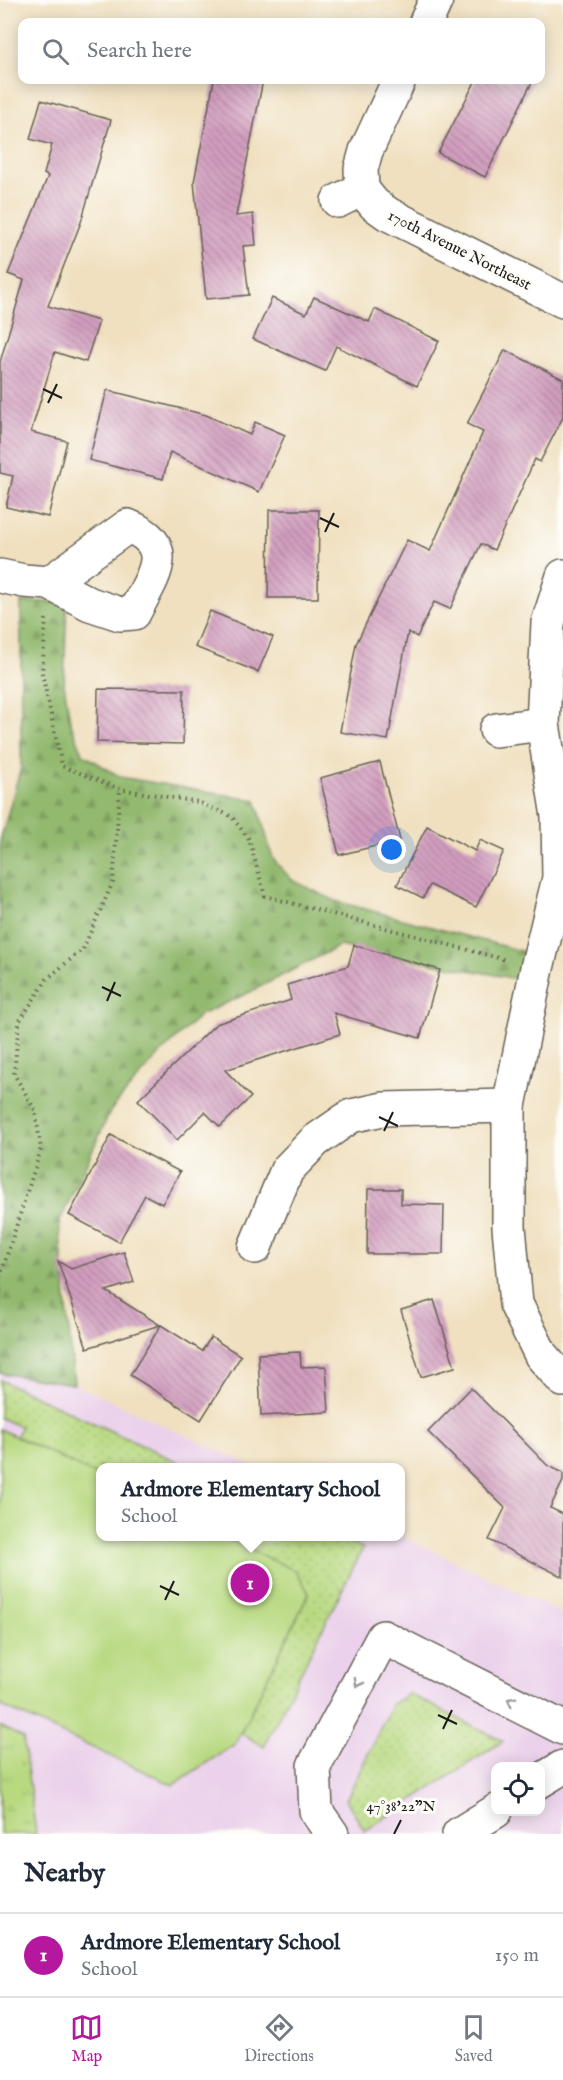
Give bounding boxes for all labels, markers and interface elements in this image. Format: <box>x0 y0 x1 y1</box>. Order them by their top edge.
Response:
search box <box>18 18 545 84</box>
icon: search <box>39 35 72 68</box>
text: Search here <box>87 37 192 65</box>
street label: 170th Avenue Northeast <box>384 206 535 296</box>
your location <box>377 835 406 864</box>
popup <box>96 1463 405 1541</box>
text: Ardmore Elementary School <box>121 1476 380 1504</box>
text: School <box>121 1504 177 1529</box>
pin: 1 <box>230 1560 270 1606</box>
one-way arrow <box>354 1677 365 1687</box>
one-way arrow <box>506 1697 517 1709</box>
map controls <box>491 1762 545 1816</box>
button: locate <box>491 1762 545 1816</box>
text: 47°38'22"N <box>367 1797 435 1816</box>
text: Nearby <box>24 1857 105 1890</box>
text: Ardmore Elementary School <box>81 1929 340 1957</box>
text: 1 <box>40 1943 47 1968</box>
text: 150 m <box>495 1943 539 1968</box>
text: School <box>81 1957 137 1982</box>
tab: Map <box>70 2011 103 2067</box>
tab: Directions <box>244 2011 314 2067</box>
tab: Saved <box>455 2011 493 2067</box>

